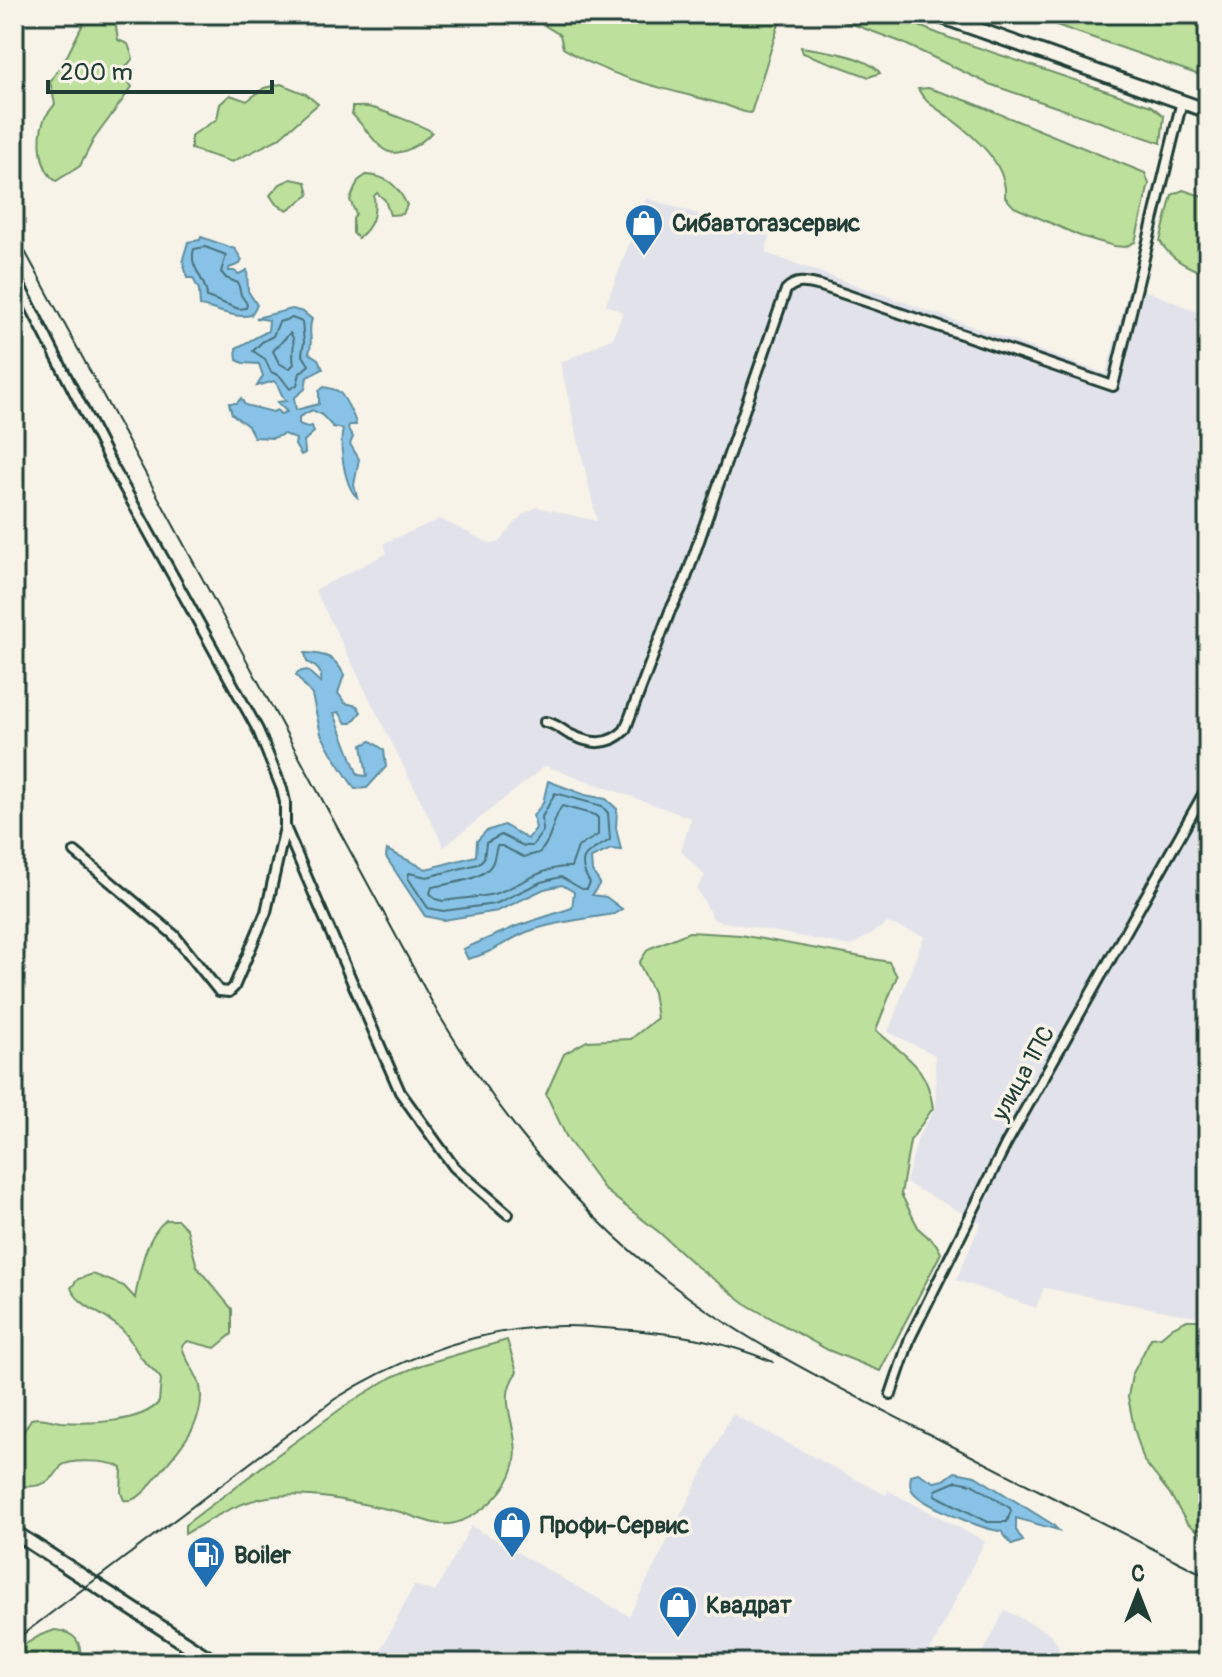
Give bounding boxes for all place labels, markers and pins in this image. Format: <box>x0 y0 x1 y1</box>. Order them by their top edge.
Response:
shop icon: Сибавтогазсервис <box>623 202 665 257</box>
place label: Сибавтогазсервис <box>672 209 860 238</box>
shop icon: Профи-Сервис <box>491 1504 533 1559</box>
place label: Профи-Сервис <box>540 1511 689 1540</box>
fuel station icon: Boiler <box>185 1534 227 1589</box>
place label: Boiler <box>234 1541 291 1570</box>
shop icon: Квадрат <box>657 1584 699 1639</box>
place label: Квадрат <box>706 1591 793 1620</box>

